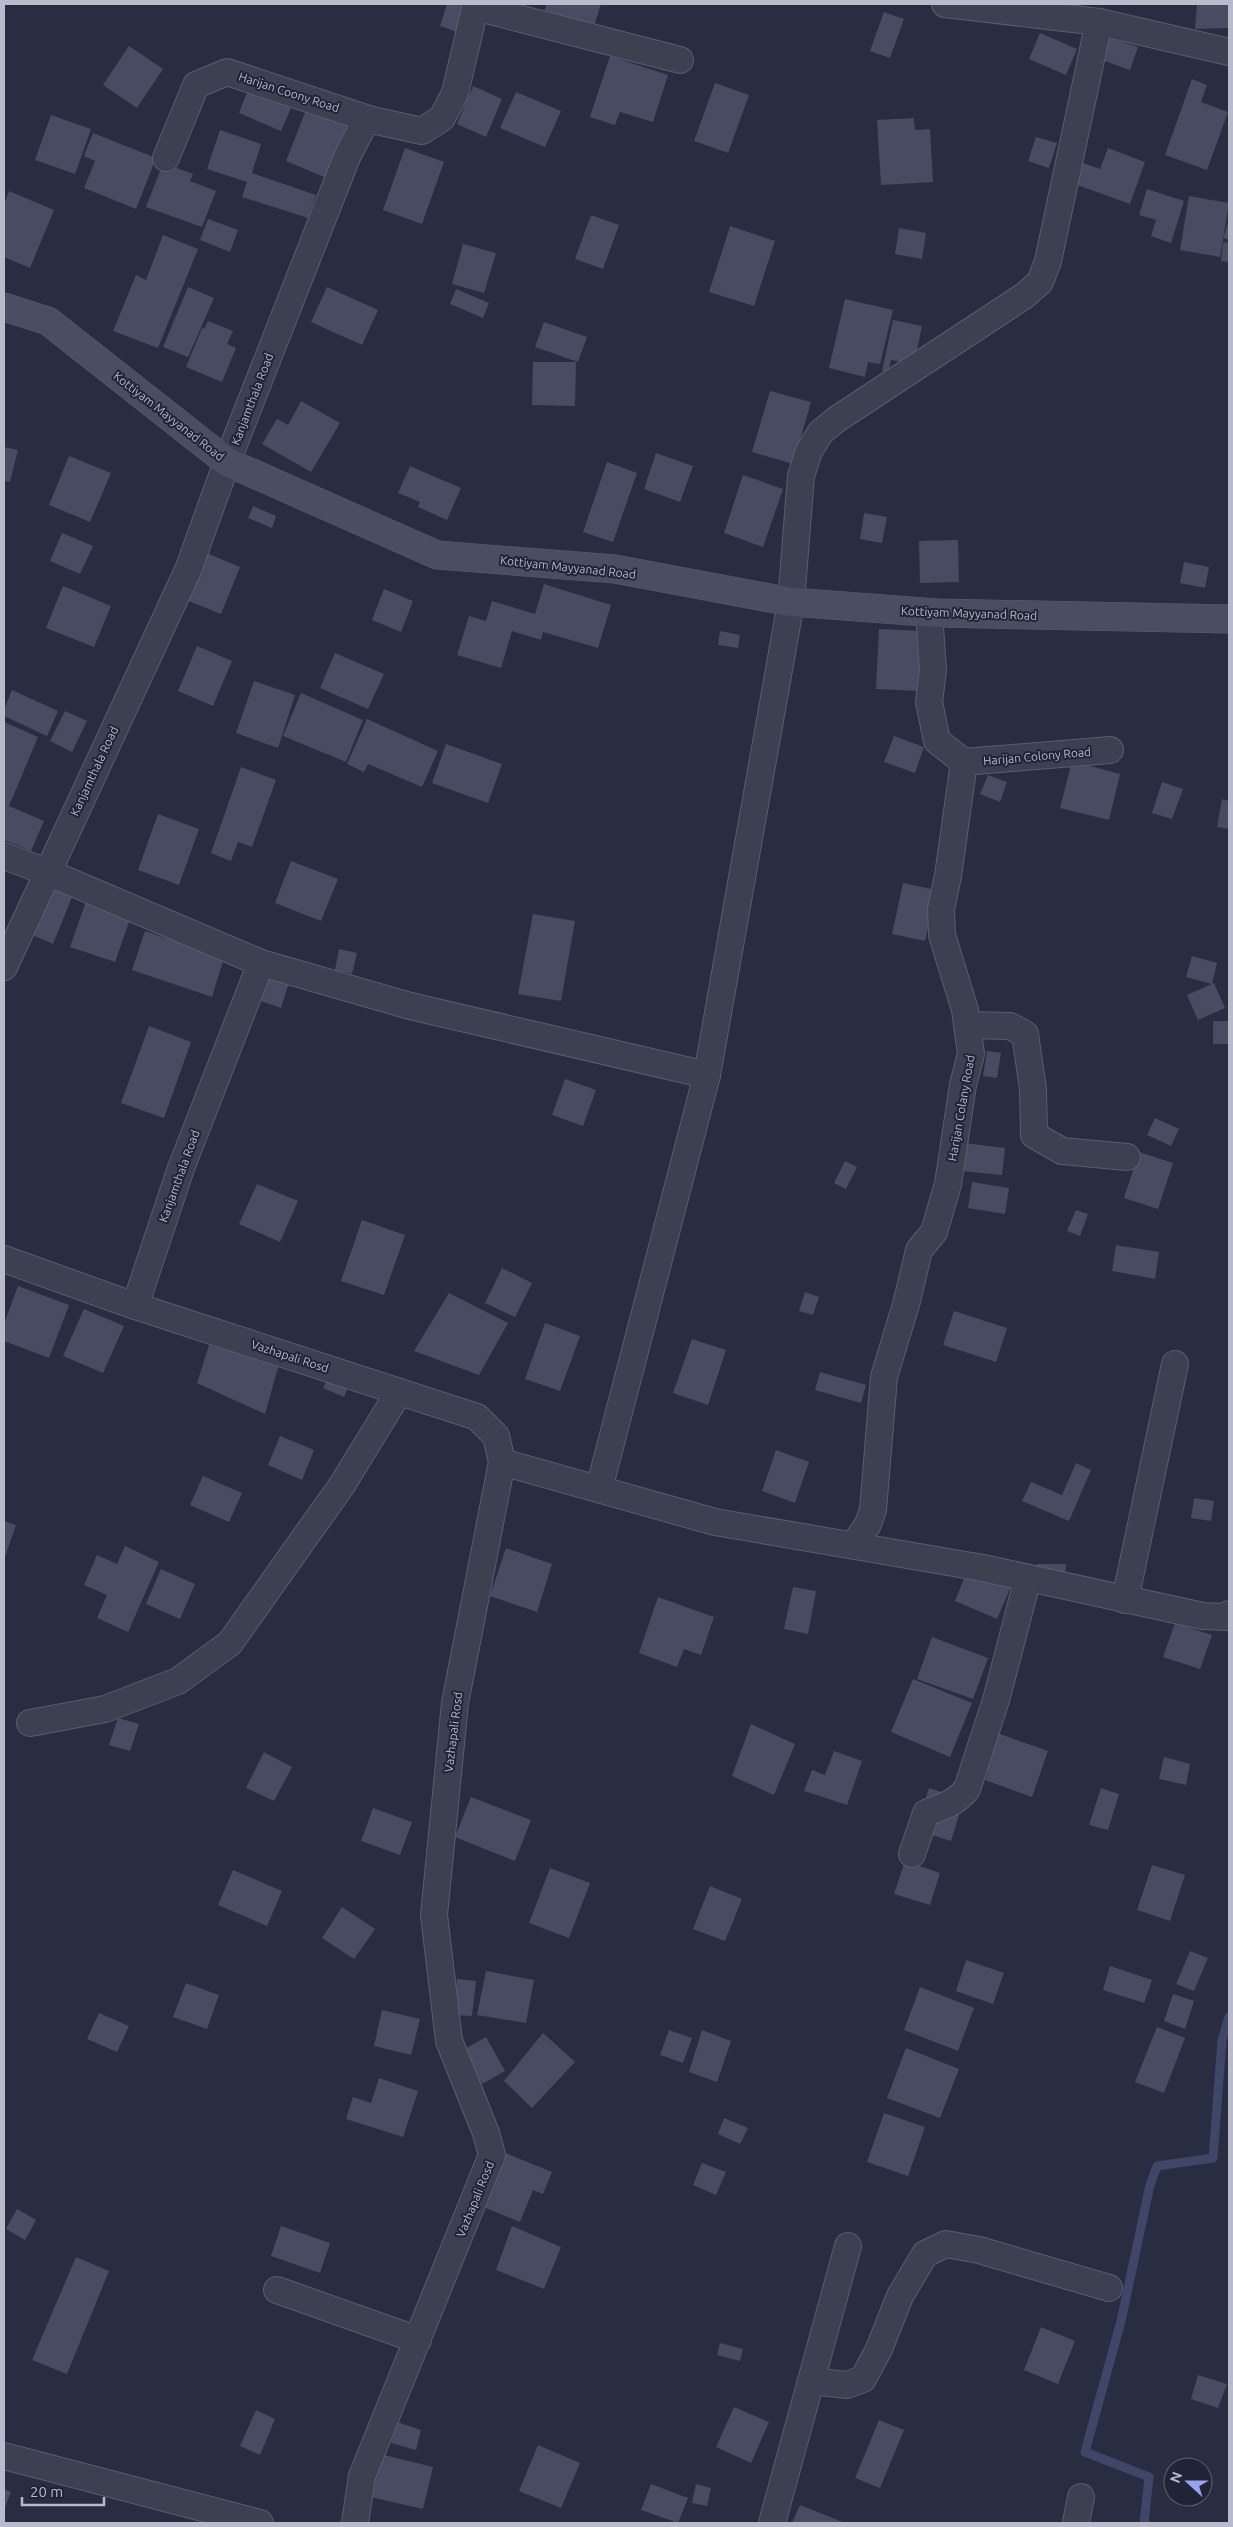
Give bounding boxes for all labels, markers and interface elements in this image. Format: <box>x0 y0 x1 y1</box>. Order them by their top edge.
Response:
street label: Harijan Coony Road <box>237 70 341 114</box>
street label: Kanjamthala Road <box>229 351 275 447</box>
street label: Kottiyam Mayyanad Road <box>111 369 227 463</box>
street label: Kottiyam Mayyanad Road <box>499 553 637 581</box>
street label: Kottiyam Mayyanad Road <box>901 604 1037 622</box>
street label: Kanjamthala Road <box>68 724 120 818</box>
street label: Harijan Colony Road <box>983 745 1091 767</box>
street label: Harijan Colany Road <box>945 1054 977 1162</box>
street label: Kanjamthala Road <box>156 1128 202 1224</box>
street label: Vazhapali Rosd <box>250 1337 330 1375</box>
street label: Vazhapali Rosd <box>442 1691 464 1773</box>
street label: Vazhapali Rosd <box>454 2159 496 2239</box>
north arrow <box>1163 2457 1213 2507</box>
text: N <box>1167 2470 1185 2485</box>
scale bar <box>22 2474 105 2506</box>
text: 20 m <box>30 2483 63 2500</box>

